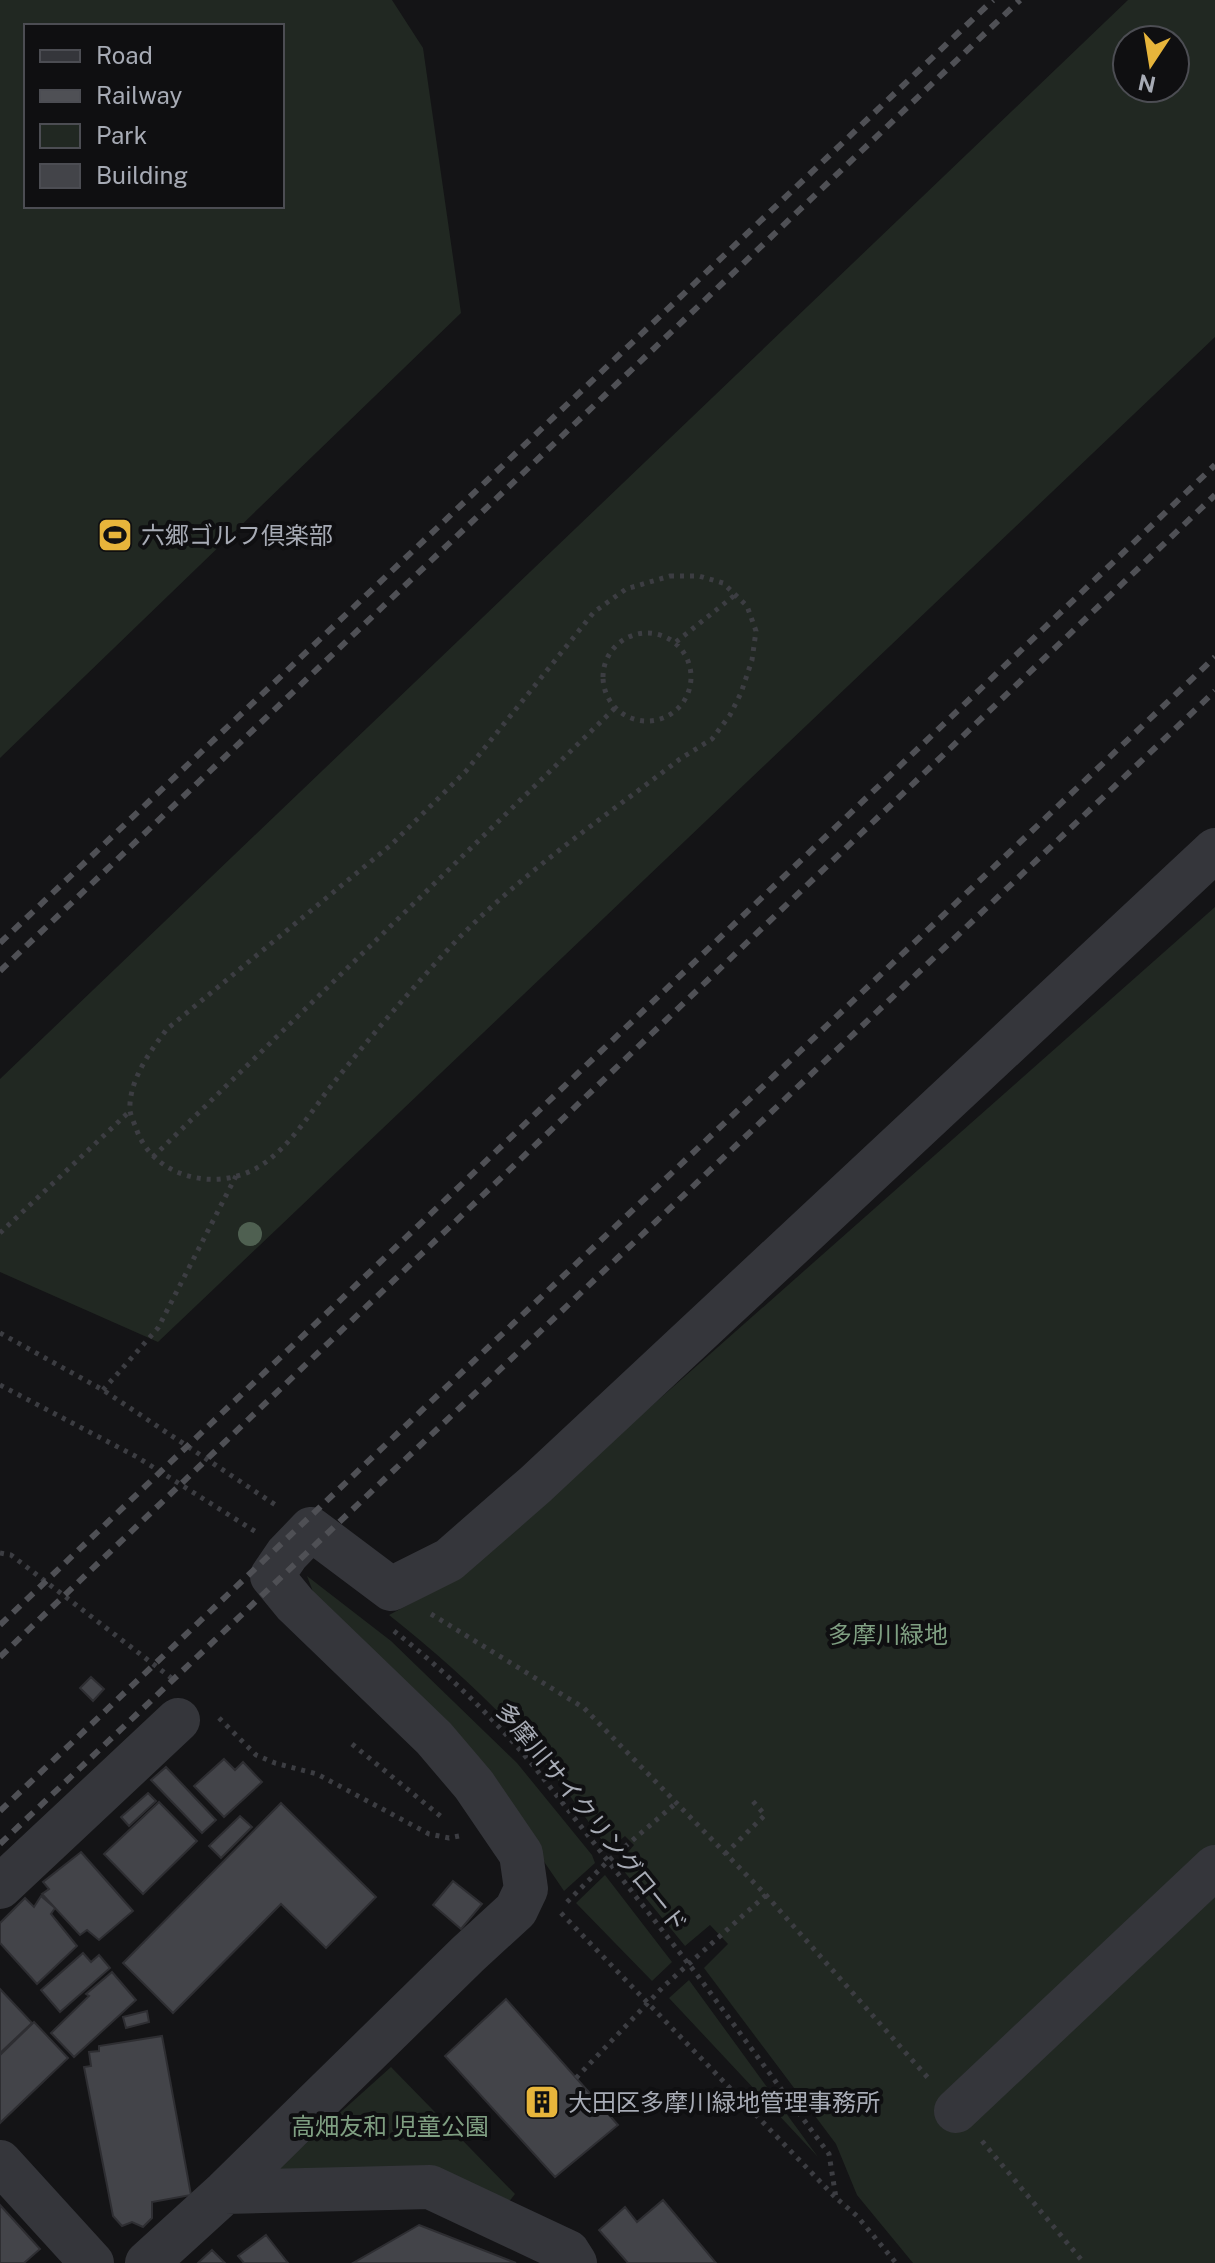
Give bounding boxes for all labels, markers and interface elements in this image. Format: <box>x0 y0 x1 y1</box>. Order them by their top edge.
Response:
legend <box>24 24 284 208</box>
north arrow <box>1111 24 1191 104</box>
text: Road <box>96 41 153 69</box>
text: N <box>1136 69 1158 98</box>
text: Railway <box>96 81 182 109</box>
text: Park <box>96 121 147 149</box>
text: Building <box>96 161 188 189</box>
sports icon: 六郷ゴルフ倶楽部 <box>96 516 134 554</box>
place label: 六郷ゴルフ倶楽部 <box>141 521 333 549</box>
park label: 多摩川緑地 <box>828 1620 948 1648</box>
street label: 多摩川サイクリングロード <box>491 1696 693 1938</box>
building icon: 大田区多摩川緑地管理事務所 <box>523 2083 561 2121</box>
place label: 大田区多摩川緑地管理事務所 <box>568 2088 880 2116</box>
park label: 高畑友和 児童公園 <box>291 2112 489 2140</box>

